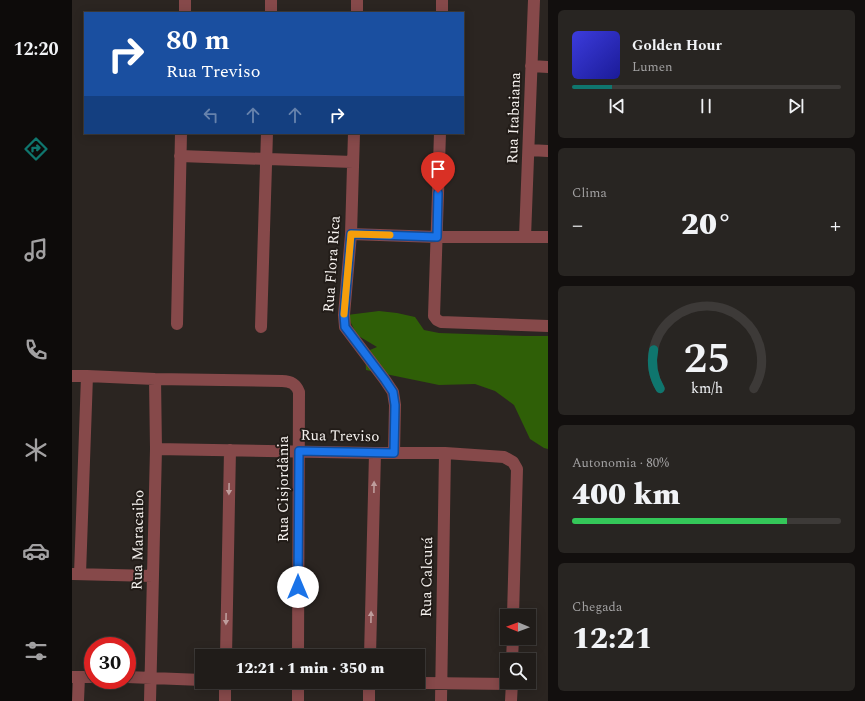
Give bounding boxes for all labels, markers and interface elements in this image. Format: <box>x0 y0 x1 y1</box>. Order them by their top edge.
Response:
text: 80 m <box>166 19 230 62</box>
icon: right <box>100 28 152 80</box>
text: Golden Hour <box>632 34 722 57</box>
text: 12:20 <box>13 36 59 63</box>
text: Lumen <box>632 57 673 77</box>
text: Rua Treviso <box>166 58 261 85</box>
street label: Rua Itabaiana <box>501 71 527 164</box>
icon: previous <box>606 95 628 117</box>
icon: pause <box>695 95 717 117</box>
icon: next <box>785 95 807 117</box>
icon: left <box>200 104 222 126</box>
icon: ahead <box>242 104 264 126</box>
icon: ahead <box>284 104 306 126</box>
icon: right <box>326 104 348 126</box>
icon: directions <box>22 135 50 163</box>
pin <box>421 152 455 193</box>
icon: arrive <box>427 158 449 180</box>
text: Clima <box>572 183 607 203</box>
text: 20° <box>681 202 732 248</box>
text: − <box>572 209 583 242</box>
text: + <box>830 209 841 242</box>
street label: Rua Flora Rica <box>317 214 347 313</box>
icon: music <box>22 236 50 264</box>
text: 25 <box>683 327 730 390</box>
icon: phone <box>22 336 50 364</box>
text: km/h <box>690 377 723 399</box>
street label: Rua Treviso <box>300 424 380 448</box>
street label: Rua Cisjordânia <box>272 435 295 542</box>
icon: climate <box>22 436 50 464</box>
text: Autonomia · 80% <box>572 453 669 473</box>
text: 400 km <box>572 472 680 518</box>
one-way arrow <box>371 480 377 493</box>
one-way arrow <box>226 483 232 496</box>
street label: Rua Maracaibo <box>126 490 150 590</box>
street label: Rua Calcutá <box>415 536 439 617</box>
icon: car <box>22 537 50 565</box>
position arrow <box>277 566 319 608</box>
text: Chegada <box>572 597 622 617</box>
north arrow <box>500 609 536 645</box>
map controls <box>500 609 536 689</box>
one-way arrow <box>368 610 374 623</box>
one-way arrow <box>223 613 230 625</box>
text: 12:21 <box>572 616 652 662</box>
icon: filters <box>22 637 50 665</box>
speed limit sign: 30 <box>84 637 136 689</box>
button: search <box>500 653 536 689</box>
text: 12:21 · 1 min · 350 m <box>236 657 384 680</box>

